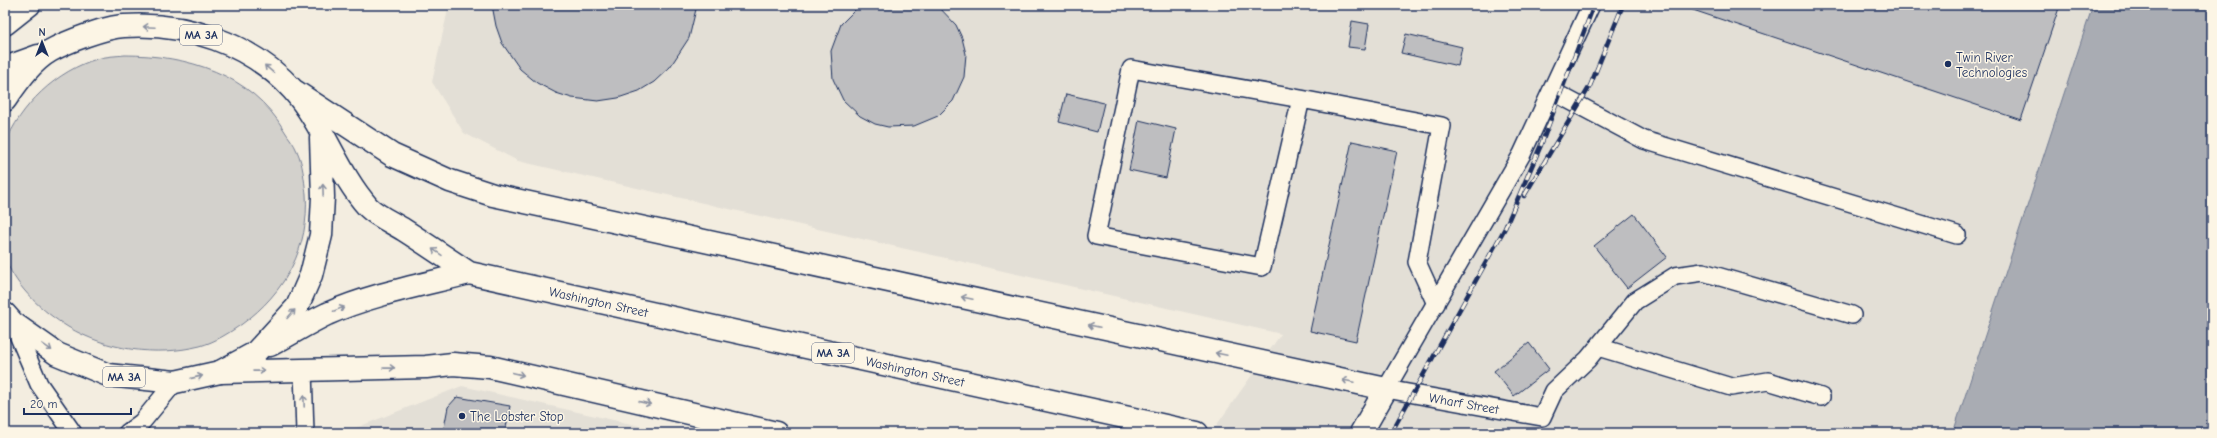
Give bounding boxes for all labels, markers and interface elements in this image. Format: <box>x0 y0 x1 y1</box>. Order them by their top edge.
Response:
north arrow <box>22 22 62 62</box>
one-way arrow <box>143 23 156 31</box>
road number: MA 3A <box>180 25 222 45</box>
text: N <box>38 26 46 39</box>
place label: Twin River Technologies <box>1956 50 2027 80</box>
marker: Twin River Technologies <box>1943 59 1953 69</box>
one-way arrow <box>263 65 274 74</box>
one-way arrow <box>319 184 327 197</box>
one-way arrow <box>432 248 443 256</box>
street label: Washington Street <box>548 283 651 320</box>
one-way arrow <box>961 294 974 302</box>
one-way arrow <box>333 305 345 312</box>
one-way arrow <box>286 309 295 319</box>
one-way arrow <box>1088 321 1101 329</box>
one-way arrow <box>41 343 52 351</box>
road number: MA 3A <box>812 343 854 363</box>
one-way arrow <box>1215 349 1228 357</box>
street label: Washington Street <box>864 353 967 389</box>
one-way arrow <box>382 364 395 372</box>
road number: MA 3A <box>103 367 145 387</box>
one-way arrow <box>252 367 265 375</box>
one-way arrow <box>511 370 524 378</box>
one-way arrow <box>190 373 203 380</box>
one-way arrow <box>1342 377 1355 385</box>
street label: Wharf Street <box>1428 389 1501 417</box>
scale bar <box>24 390 131 416</box>
one-way arrow <box>300 395 307 408</box>
text: 20 m <box>30 397 58 411</box>
one-way arrow <box>638 399 651 407</box>
place label: The Lobster Stop <box>470 409 564 424</box>
marker: The Lobster Stop <box>457 411 467 421</box>

